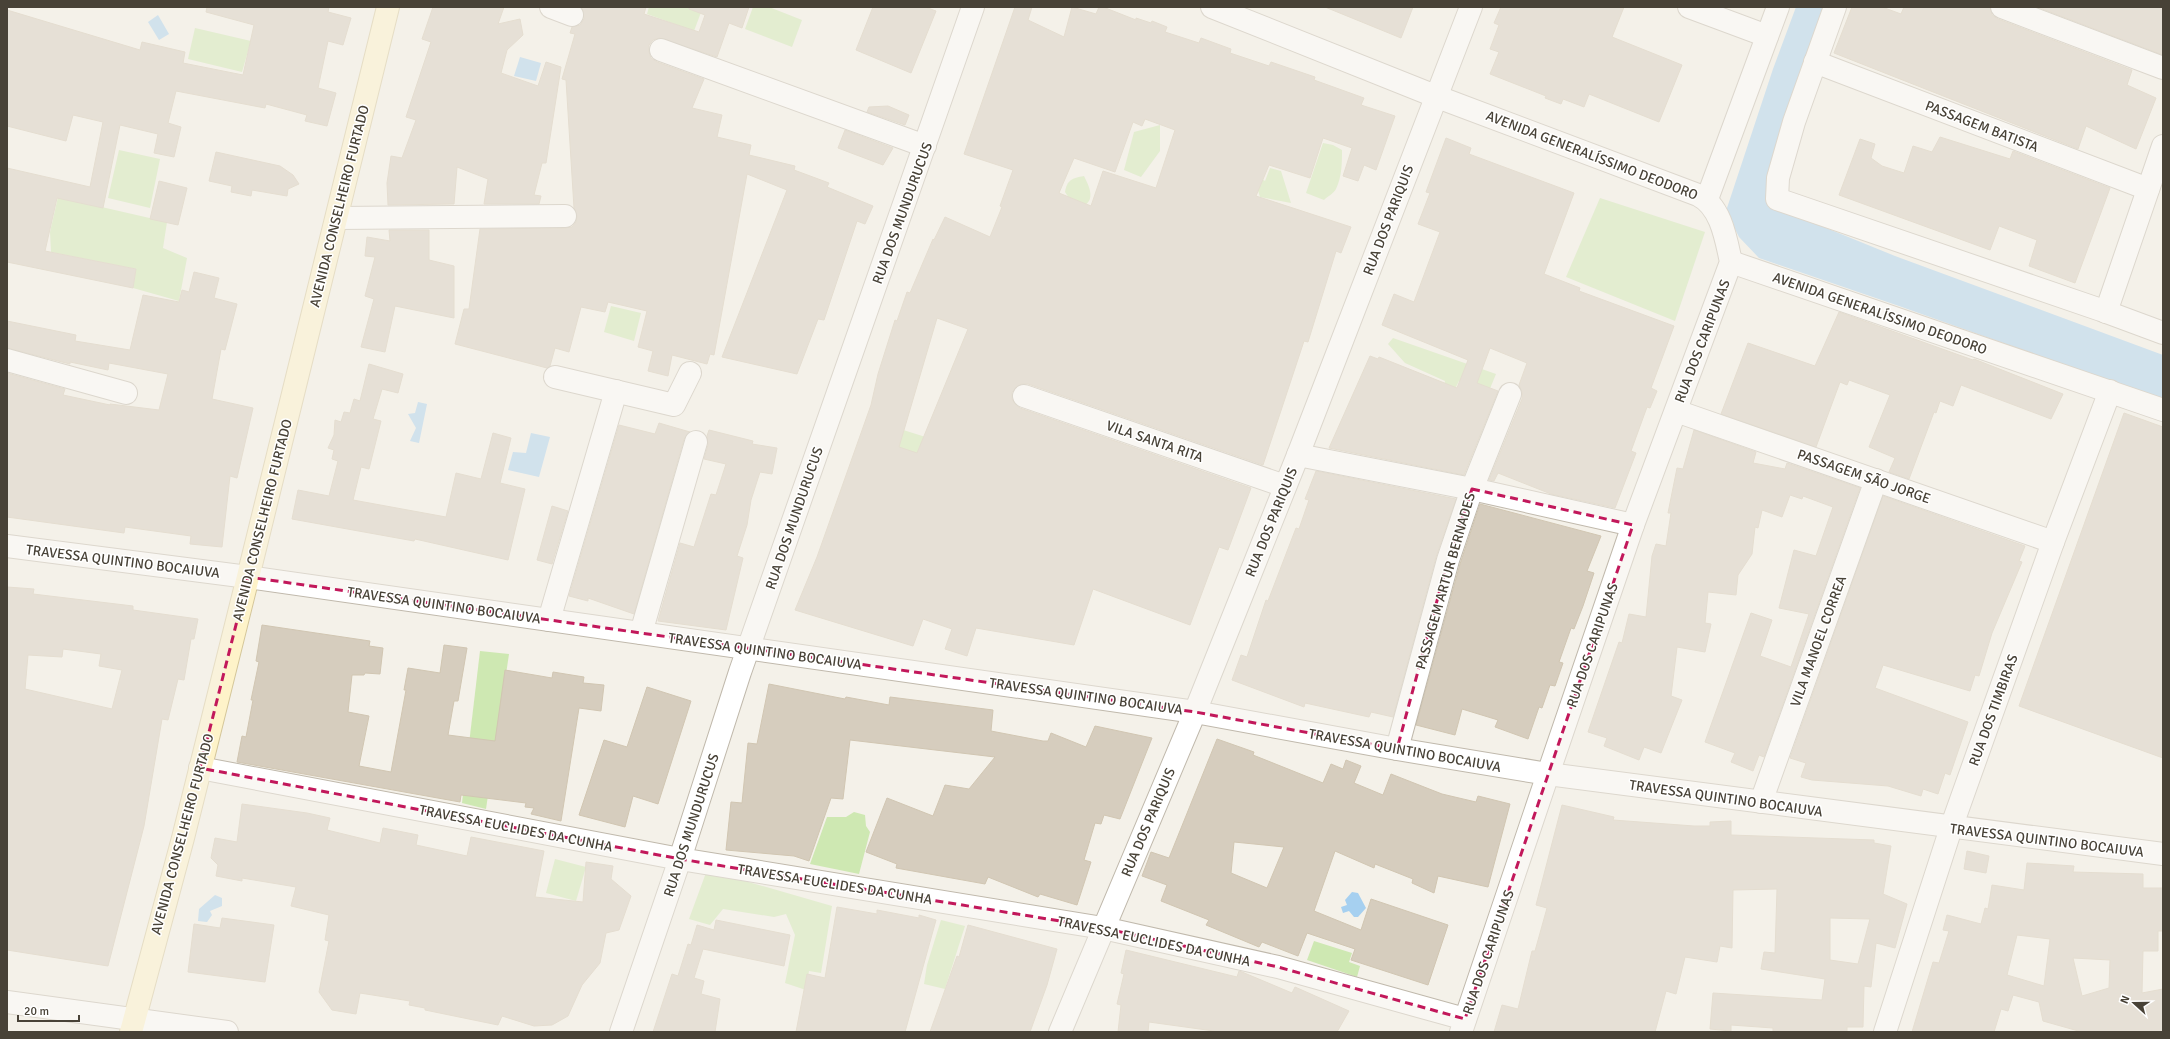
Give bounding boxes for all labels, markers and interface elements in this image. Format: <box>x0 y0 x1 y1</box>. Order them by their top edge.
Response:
street label: PASSAGEM BATISTA <box>1923 97 2041 156</box>
street label: AVENIDA CONSELHEIRO FURTADO <box>306 103 373 309</box>
street label: AVENIDA GENERALÍSSIMO DEODORO <box>1483 107 1700 204</box>
street label: RUA DOS MUNDURUCUS <box>869 140 936 286</box>
street label: RUA DOS PARIQUIS <box>1360 162 1417 278</box>
street label: AVENIDA GENERALÍSSIMO DEODORO <box>1770 269 1989 358</box>
street label: RUA DOS CARIPUNAS <box>1671 277 1734 405</box>
street label: AVENIDA CONSELHEIRO FURTADO <box>229 417 296 623</box>
street label: VILA SANTA RITA <box>1104 417 1206 466</box>
street label: RUA DOS MUNDURUCUS <box>762 444 827 592</box>
street label: PASSAGEM SÃO JORGE <box>1795 446 1933 507</box>
street label: RUA DOS PARIQUIS <box>1242 465 1301 579</box>
street label: PASSAGEM ARTUR BERNADES <box>1412 491 1479 671</box>
street label: TRAVESSA QUINTINO BOCAIUVA <box>25 541 221 582</box>
street label: VILA MANOEL CORREA <box>1787 573 1850 709</box>
street label: RUA DOS CARIPUNAS <box>1563 580 1622 710</box>
street label: TRAVESSA QUINTINO BOCAIUVA <box>346 583 542 628</box>
street label: TRAVESSA QUINTINO BOCAIUVA <box>667 629 863 674</box>
street label: RUA DOS TIMBIRAS <box>1965 652 2022 768</box>
street label: TRAVESSA QUINTINO BOCAIUVA <box>988 674 1184 719</box>
street label: TRAVESSA QUINTINO BOCAIUVA <box>1307 725 1503 776</box>
street label: AVENIDA CONSELHEIRO FURTADO <box>147 732 218 937</box>
street label: RUA DOS MUNDURUCUS <box>660 751 723 899</box>
street label: RUA DOS PARIQUIS <box>1118 765 1179 879</box>
street label: TRAVESSA QUINTINO BOCAIUVA <box>1628 776 1824 821</box>
street label: TRAVESSA EUCLIDES DA CUNHA <box>418 801 615 856</box>
street label: TRAVESSA QUINTINO BOCAIUVA <box>1949 820 2145 861</box>
street label: TRAVESSA EUCLIDES DA CUNHA <box>736 861 934 908</box>
street label: RUA DOS CARIPUNAS <box>1459 887 1518 1017</box>
street label: TRAVESSA EUCLIDES DA CUNHA <box>1056 913 1252 970</box>
north arrow <box>2114 983 2154 1023</box>
text: N <box>2118 994 2133 1005</box>
scale bar <box>18 997 79 1023</box>
text: 20 m <box>24 1004 49 1019</box>

